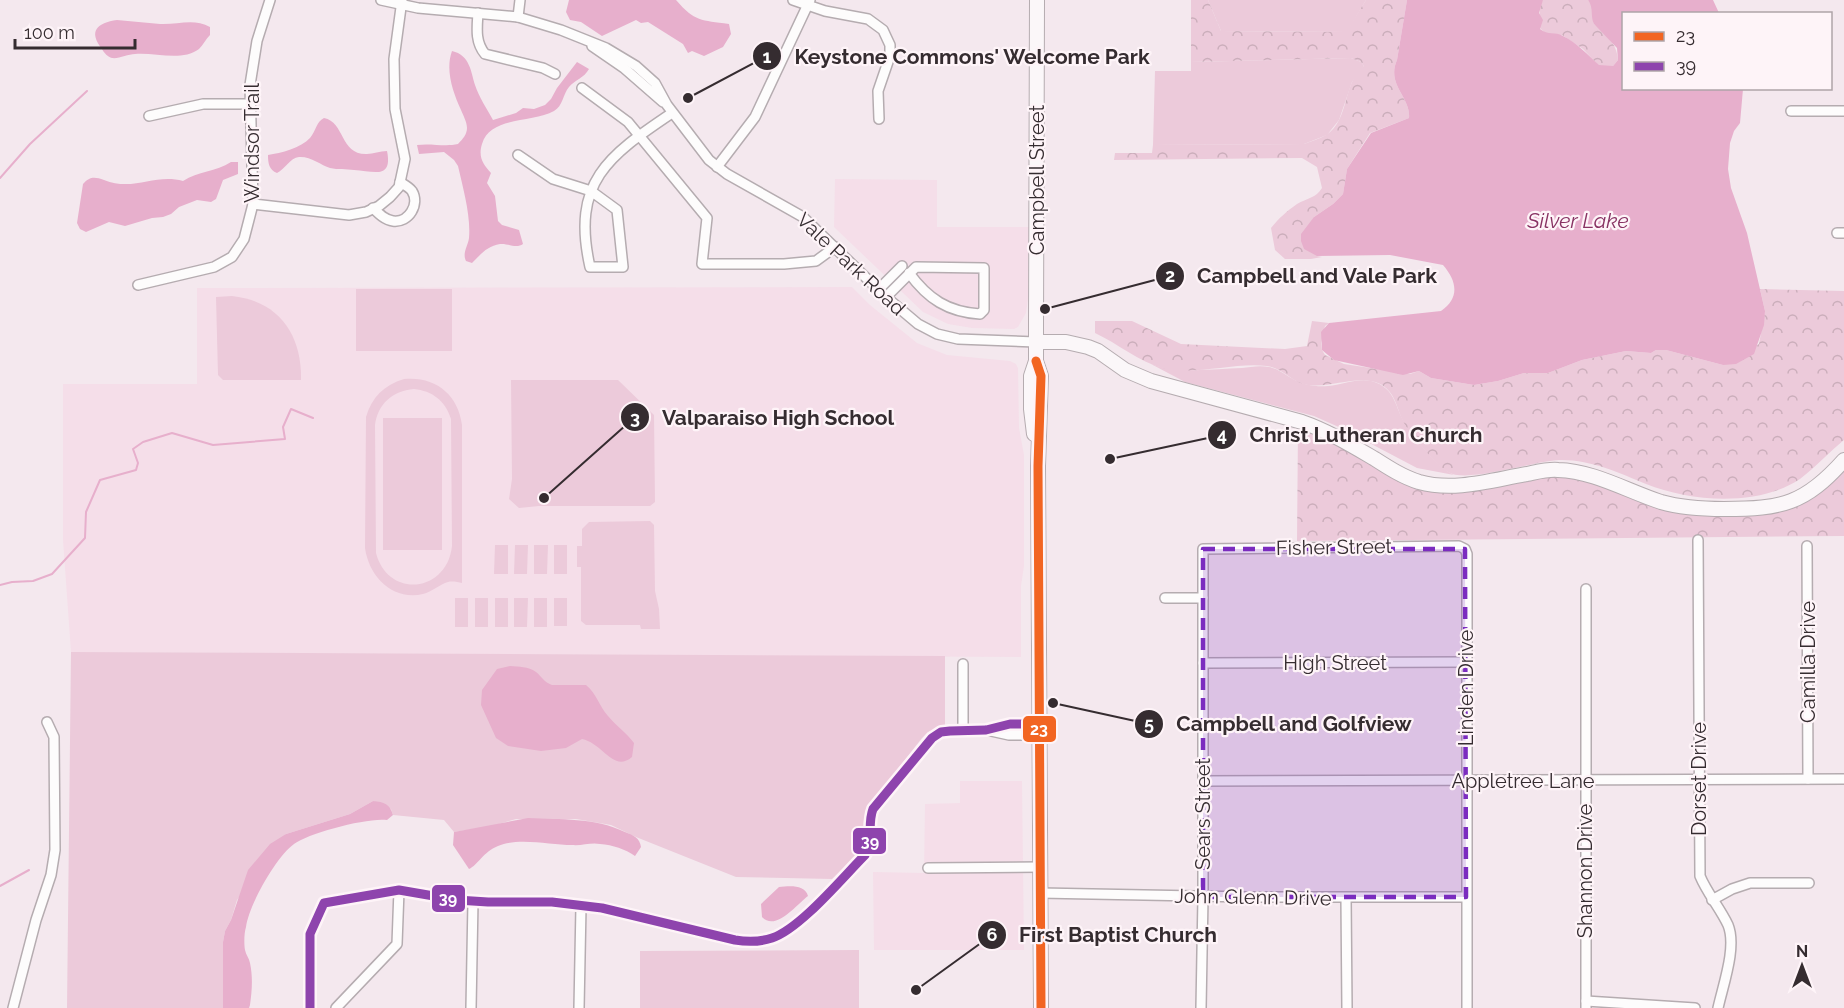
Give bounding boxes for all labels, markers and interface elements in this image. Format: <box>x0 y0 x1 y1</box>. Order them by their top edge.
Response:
scale bar <box>15 12 135 50</box>
legend <box>1622 12 1832 90</box>
text: 100 m <box>24 22 75 43</box>
text: 23 <box>1676 25 1695 46</box>
callout: Keystone Commons' Welcome Park <box>752 37 1162 76</box>
text: Keystone Commons' Welcome Park <box>794 44 1150 69</box>
text: 1 <box>763 46 772 67</box>
text: 39 <box>1676 55 1696 76</box>
street label: Windsor Trail <box>240 82 264 203</box>
street label: Campbell Street <box>1025 105 1049 255</box>
street label: Vale Park Road <box>792 208 910 320</box>
water label: Silver Lake <box>1526 208 1629 233</box>
callout: Campbell and Vale Park <box>1155 256 1450 295</box>
text: Campbell and Vale Park <box>1197 263 1437 288</box>
text: 2 <box>1165 265 1175 286</box>
callout: Valparaiso High School <box>620 398 906 437</box>
text: Valparaiso High School <box>662 405 894 430</box>
text: 3 <box>630 407 640 428</box>
callout: Christ Lutheran Church <box>1207 415 1494 454</box>
text: Christ Lutheran Church <box>1250 422 1482 447</box>
text: 4 <box>1217 424 1227 445</box>
street label: Fisher Street <box>1276 534 1393 560</box>
street label: Camilla Drive <box>1796 601 1820 723</box>
street label: Linden Drive <box>1454 630 1478 746</box>
street label: High Street <box>1283 651 1387 675</box>
callout: Campbell and Golfview <box>1134 705 1424 744</box>
text: Campbell and Golfview <box>1176 711 1412 736</box>
text: 5 <box>1144 713 1154 734</box>
line badge: 23 <box>1022 715 1057 743</box>
text: 23 <box>1030 720 1048 739</box>
street label: Dorset Drive <box>1687 722 1711 836</box>
street label: Sears Street <box>1191 758 1215 870</box>
street label: Appletree Lane <box>1451 769 1595 793</box>
street label: Shannon Drive <box>1573 804 1597 938</box>
line badge: 39 <box>852 827 887 855</box>
text: 39 <box>861 832 879 851</box>
line badge: 39 <box>431 884 466 913</box>
street label: John Glenn Drive <box>1174 884 1332 910</box>
text: 39 <box>439 889 457 908</box>
callout: First Baptist Church <box>977 915 1229 954</box>
text: First Baptist Church <box>1019 922 1217 947</box>
text: 6 <box>987 924 998 945</box>
north arrow <box>1772 936 1832 996</box>
text: N <box>1796 942 1808 961</box>

